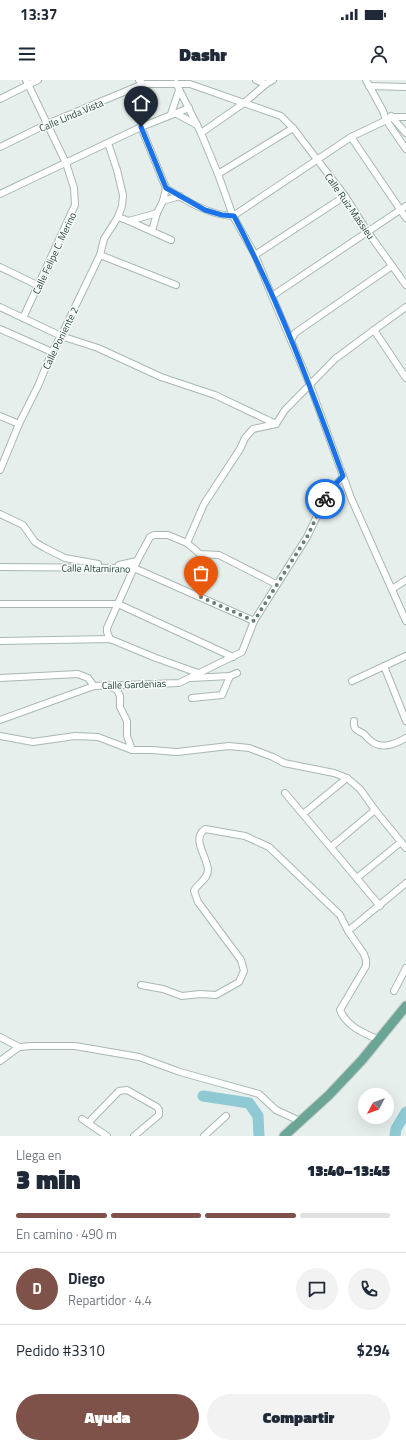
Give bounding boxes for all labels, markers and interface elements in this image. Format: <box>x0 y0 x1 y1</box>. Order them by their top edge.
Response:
text: 13:37 <box>20 3 57 26</box>
text: Dashr <box>179 41 227 68</box>
icon: menu <box>16 43 38 65</box>
icon: person <box>368 43 390 65</box>
pin <box>124 86 158 127</box>
icon: home <box>130 92 152 114</box>
street label: Calle Linda Vista <box>37 95 106 136</box>
street label: Calle Ruiz Massieu <box>321 170 378 243</box>
street label: Calle Felipe C. Merino <box>29 210 80 297</box>
street label: Calle Poniente 2 <box>39 304 82 372</box>
courier <box>305 479 345 519</box>
icon: bike <box>314 488 336 510</box>
pin <box>184 556 218 597</box>
street label: Calle Altamirano <box>61 560 131 577</box>
icon: bag <box>190 562 212 584</box>
street label: Calle Gardenias <box>102 676 167 693</box>
north arrow <box>358 1088 394 1124</box>
map controls <box>358 1088 394 1124</box>
text: Llega en <box>16 1145 61 1165</box>
text: 13:40–13:45 <box>307 1159 390 1182</box>
text: 3 min <box>16 1160 81 1199</box>
text: En camino · 490 m <box>16 1224 117 1244</box>
text: Diego <box>68 1267 105 1290</box>
button: chat <box>296 1268 338 1310</box>
button: phone <box>348 1268 390 1310</box>
text: D <box>32 1277 42 1300</box>
text: Repartidor · 4.4 <box>68 1290 152 1310</box>
text: Pedido #3310 <box>16 1339 105 1362</box>
text: $294 <box>356 1339 390 1362</box>
button: Ayuda <box>16 1394 199 1440</box>
button: Compartir <box>207 1394 390 1440</box>

